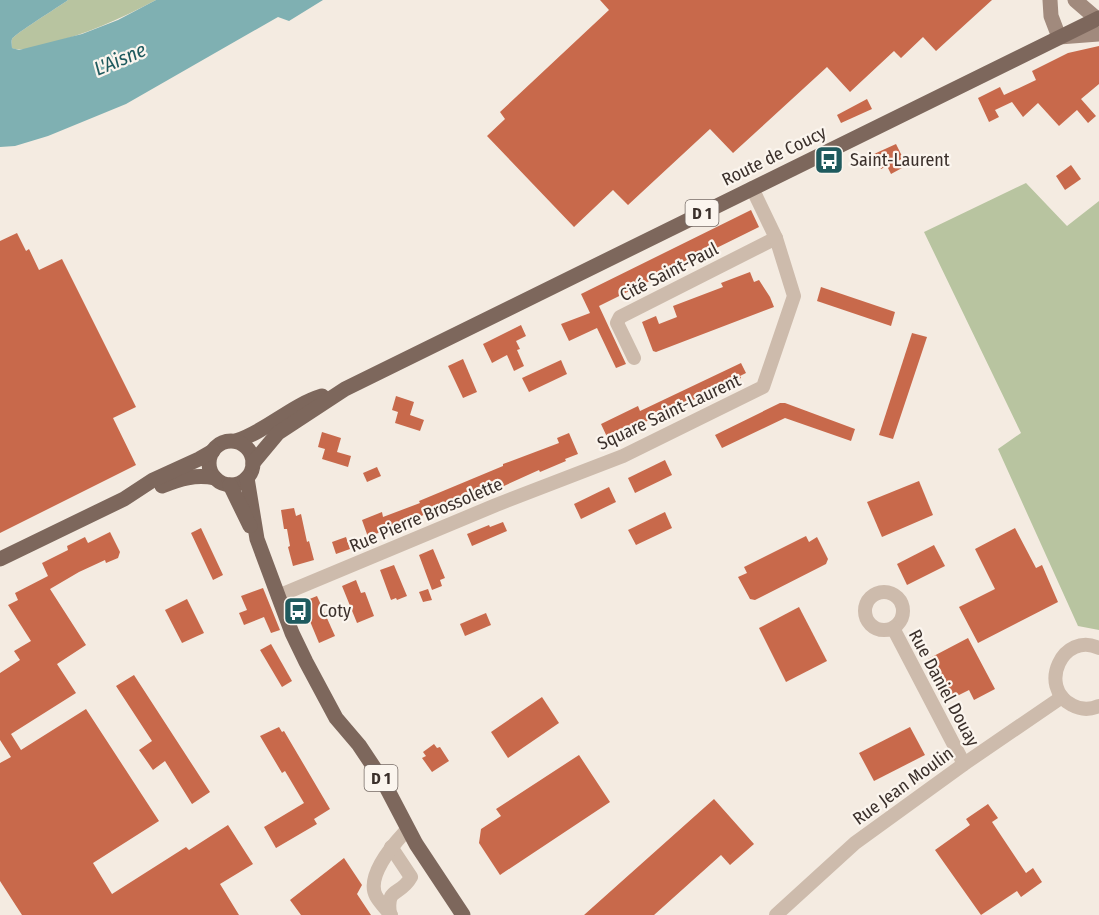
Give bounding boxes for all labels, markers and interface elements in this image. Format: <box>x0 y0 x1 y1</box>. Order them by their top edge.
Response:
water label: L'Aisne <box>90 37 150 81</box>
street label: Route de Coucy <box>718 121 830 191</box>
bus stop icon: Saint-Laurent <box>813 144 845 176</box>
place label: Saint-Laurent <box>850 149 950 171</box>
road number: D 1 <box>686 200 718 226</box>
street label: Cité Saint-Paul <box>616 238 722 306</box>
street label: Square Saint-Laurent <box>594 369 744 455</box>
street label: Rue Pierre Brossolette <box>346 473 506 557</box>
bus stop icon: Coty <box>282 595 314 627</box>
place label: Coty <box>319 600 351 622</box>
street label: Rue Daniel Douay <box>904 626 984 750</box>
street label: Rue Jean Moulin <box>848 742 958 830</box>
road number: D 1 <box>364 765 398 791</box>

